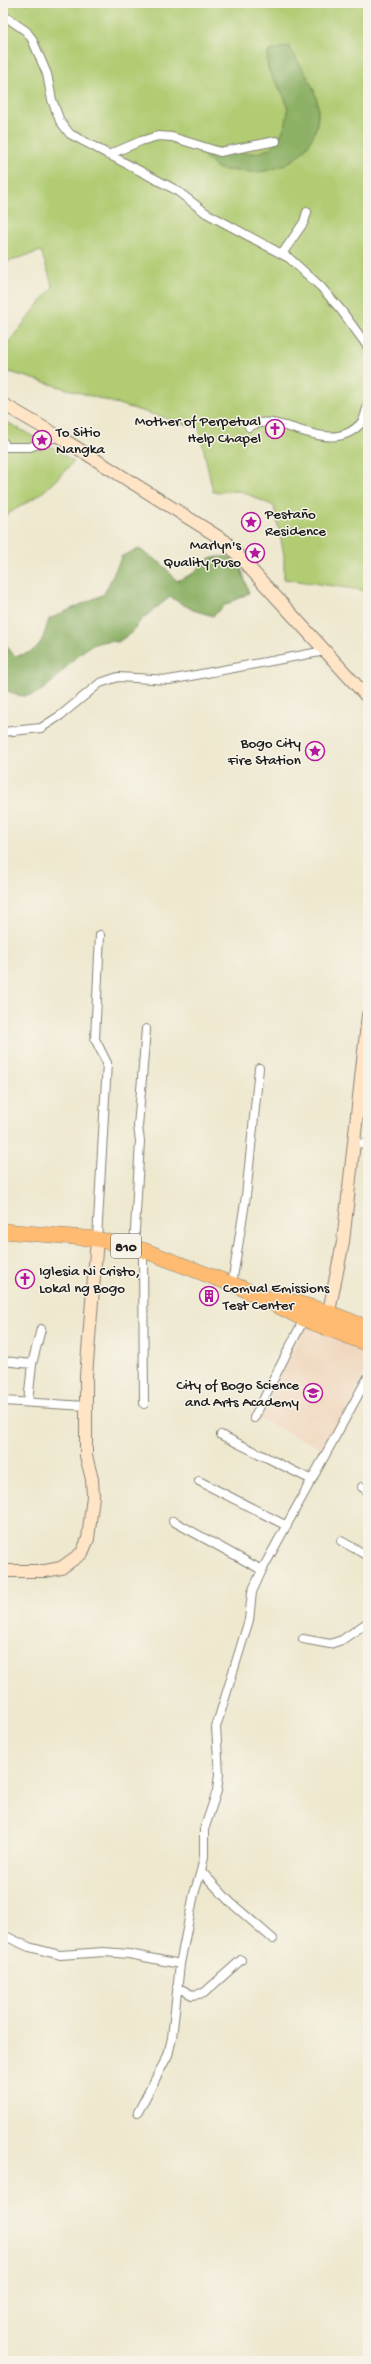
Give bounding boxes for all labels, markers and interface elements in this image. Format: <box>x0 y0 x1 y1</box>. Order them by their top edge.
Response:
place label: Mother of Perpetual Help Chapel <box>135 413 261 448</box>
church icon: Mother of Perpetual Help Chapel <box>264 418 286 440</box>
place label: To Sitio Nangka <box>55 424 105 459</box>
place icon: To Sitio Nangka <box>31 429 53 451</box>
place label: Pestaño Residence <box>264 506 326 541</box>
place icon: Pestaño Residence <box>240 511 262 533</box>
place label: Marlyn's Quality Puso <box>163 537 241 572</box>
place icon: Marlyn's Quality Puso <box>244 542 266 564</box>
place label: Bogo City Fire Station <box>227 735 302 770</box>
place icon: Bogo City Fire Station <box>304 740 326 762</box>
road number: 810 <box>111 1234 141 1258</box>
place label: Iglesia Ni Cristo, Lokal ng Bogo <box>39 1263 140 1298</box>
church icon: Iglesia Ni Cristo, Lokal ng Bogo <box>14 1268 36 1290</box>
place label: Comval Emissions Test Center <box>222 1280 330 1315</box>
building icon: Comval Emissions Test Center <box>198 1285 220 1307</box>
place label: City of Bogo Science and Arts Academy <box>176 1377 300 1412</box>
school or university icon: City of Bogo Science and Arts Academy <box>302 1382 324 1404</box>

